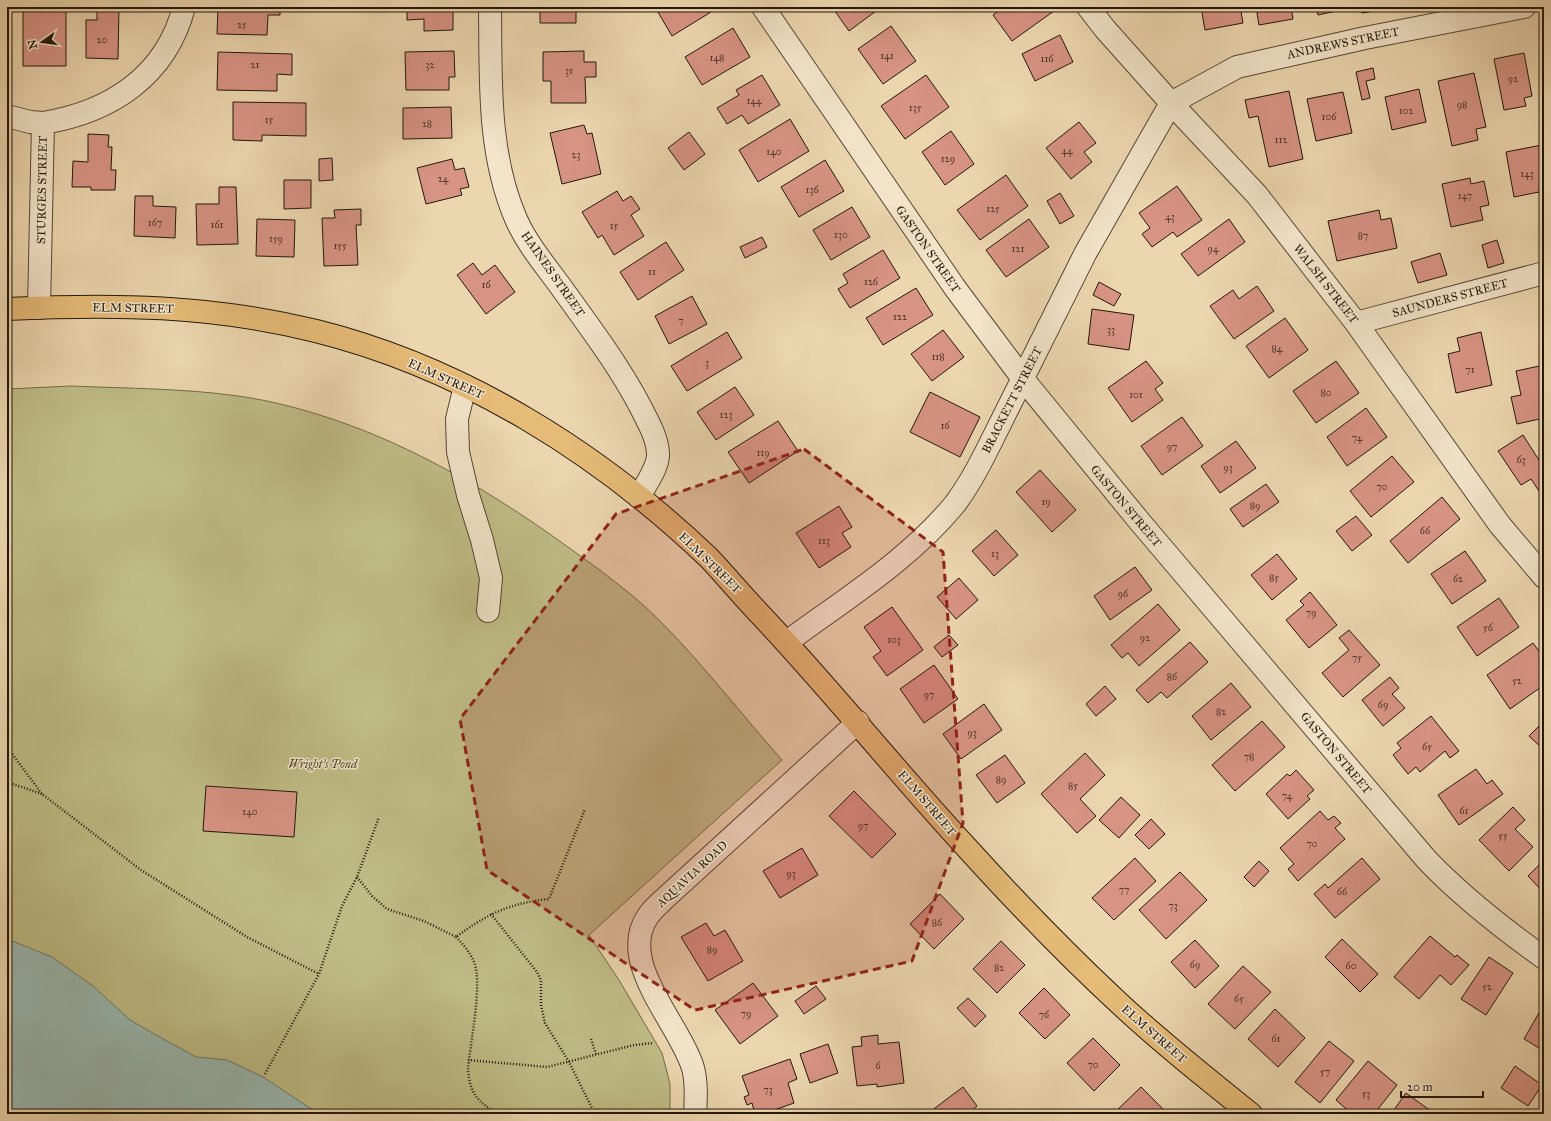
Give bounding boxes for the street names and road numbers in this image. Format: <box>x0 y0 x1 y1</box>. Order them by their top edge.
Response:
street label: ANDREWS STREET <box>1285 24 1400 62</box>
street label: STURGES STREET <box>34 136 50 244</box>
street label: GASTON STREET <box>893 203 963 295</box>
street label: HAINES STREET <box>518 229 588 319</box>
street label: WALSH STREET <box>1291 242 1361 326</box>
street label: SAUNDERS STREET <box>1391 276 1509 320</box>
street label: ELM STREET <box>92 300 174 316</box>
street label: BRACKETT STREET <box>979 344 1045 456</box>
street label: ELM STREET <box>406 356 486 402</box>
street label: GASTON STREET <box>1088 462 1164 550</box>
street label: ELM STREET <box>676 530 744 596</box>
street label: GASTON STREET <box>1298 709 1374 797</box>
street label: ELM STREET <box>895 768 959 838</box>
street label: AQUAVIA ROAD <box>653 838 730 911</box>
street label: ELM STREET <box>1119 1002 1189 1066</box>

